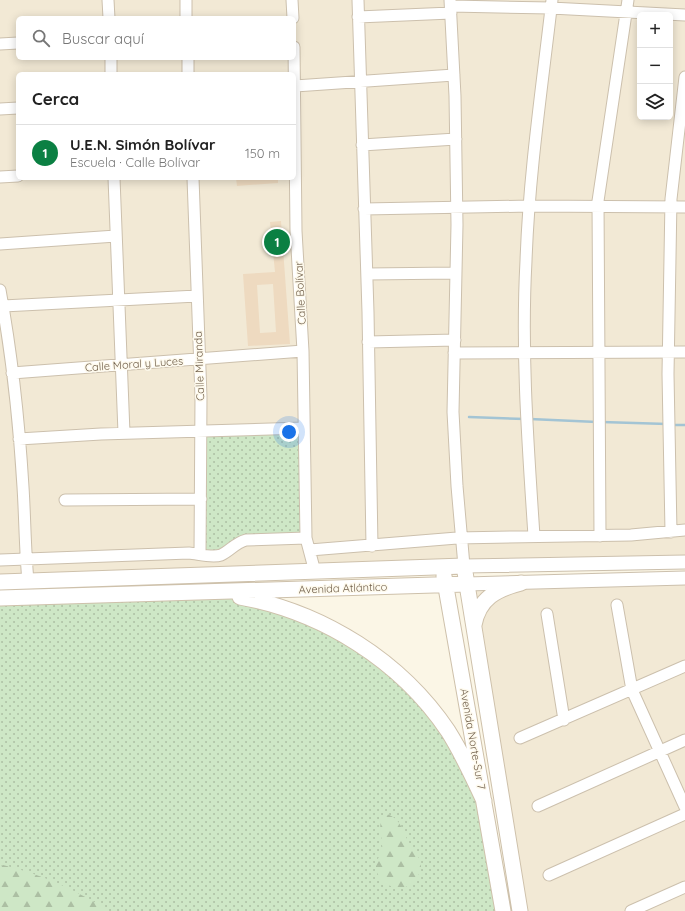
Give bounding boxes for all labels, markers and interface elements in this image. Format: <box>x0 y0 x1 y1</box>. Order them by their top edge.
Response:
map controls <box>637 12 673 120</box>
button: + <box>637 12 673 48</box>
search box <box>16 16 296 60</box>
icon: search <box>30 27 52 49</box>
text: Buscar aquí <box>62 29 144 48</box>
button: − <box>637 48 673 84</box>
button: layers <box>637 84 673 120</box>
text: Cerca <box>32 88 79 109</box>
text: U.E.N. Simón Bolívar <box>70 135 216 154</box>
text: 1 <box>42 145 48 161</box>
text: 150 m <box>245 145 280 161</box>
text: Escuela · Calle Bolívar <box>70 154 200 170</box>
pin: 1 <box>264 227 290 257</box>
street label: Calle Bolívar <box>291 260 309 325</box>
street label: Calle Miranda <box>191 331 207 401</box>
street label: Calle Moral y Luces <box>84 354 184 374</box>
your location <box>279 422 299 442</box>
street label: Avenida Atlántico <box>298 579 388 597</box>
street label: Avenida Norte-Sur 7 <box>457 687 489 791</box>

